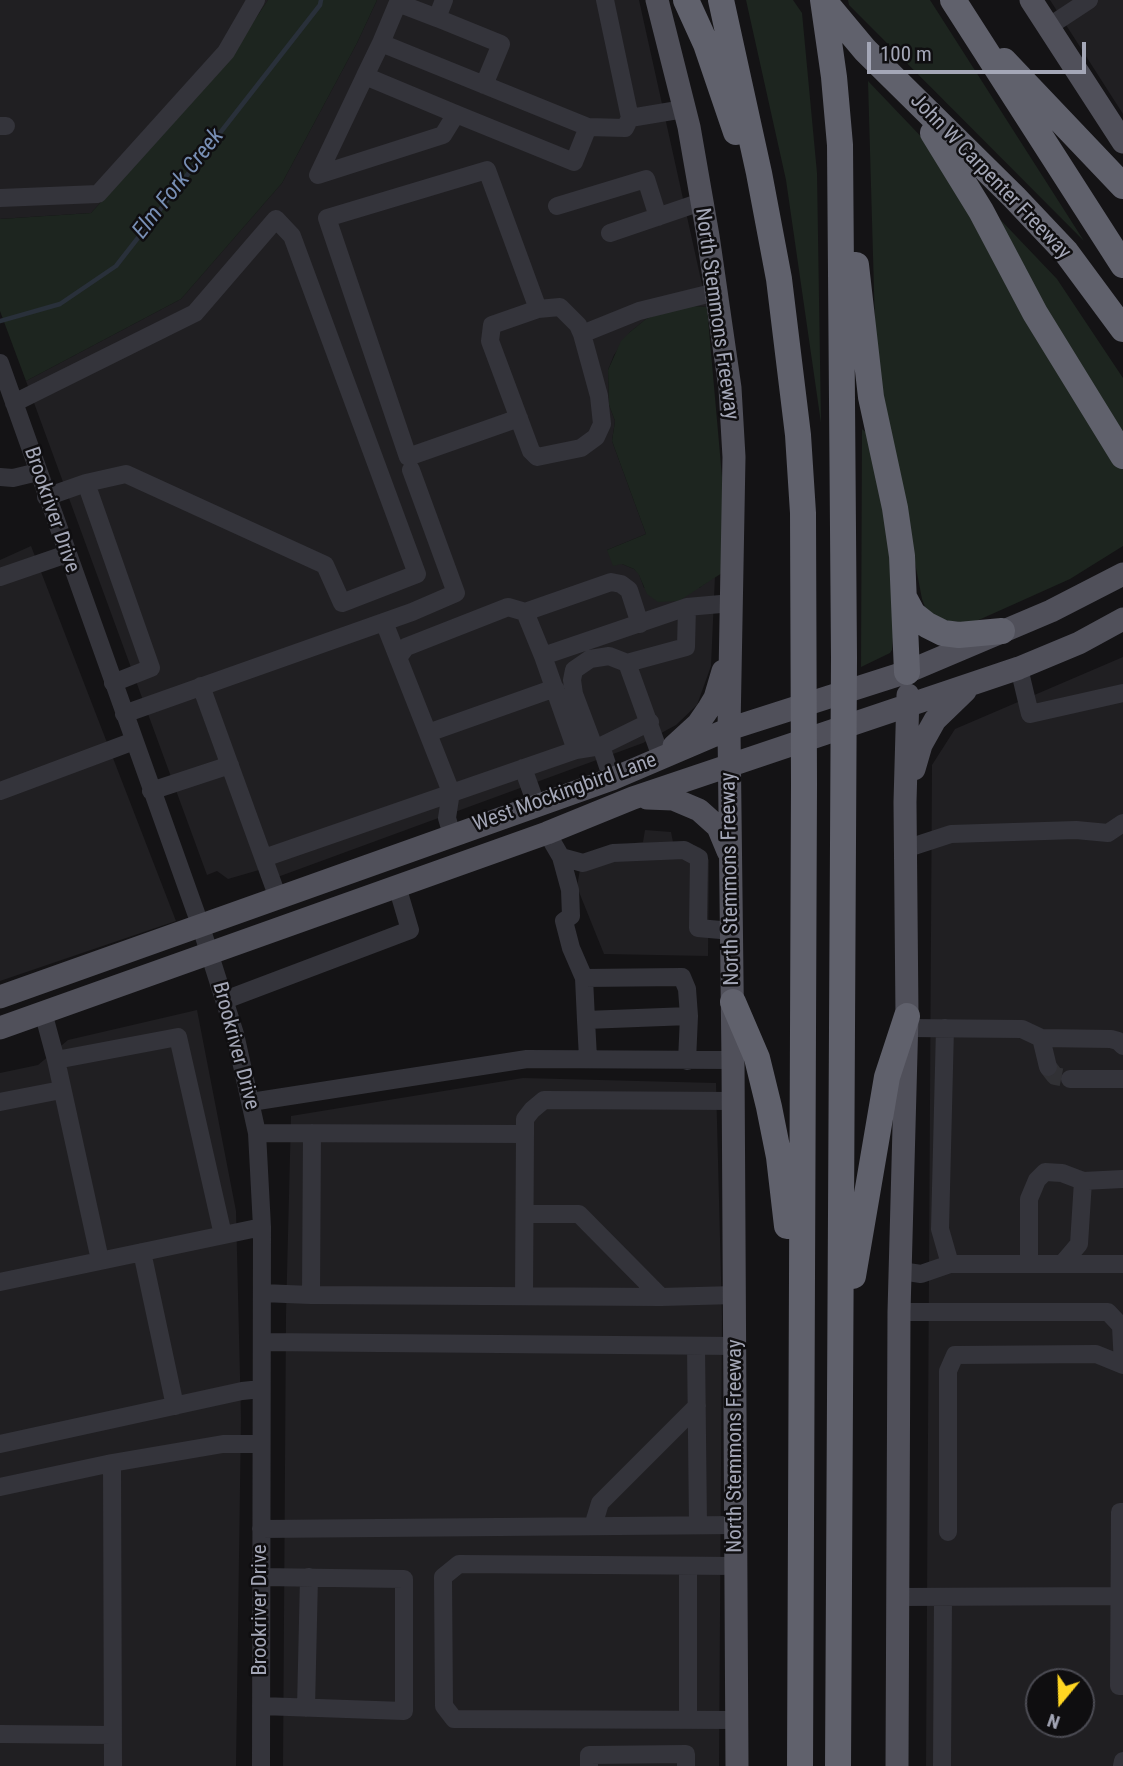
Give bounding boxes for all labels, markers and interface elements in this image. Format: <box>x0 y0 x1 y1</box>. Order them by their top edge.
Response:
scale bar <box>871 28 1090 72</box>
text: 100 m <box>880 42 932 66</box>
street label: John W Carpenter Freeway <box>904 89 1076 265</box>
water label: Elm Fork Creek <box>127 123 231 245</box>
street label: North Stemmons Freeway <box>689 207 743 421</box>
street label: Brookriver Drive <box>18 444 84 576</box>
street label: West Mockingbird Lane <box>470 748 660 838</box>
street label: North Stemmons Freeway <box>717 772 745 986</box>
street label: Brookriver Drive <box>206 979 264 1113</box>
street label: North Stemmons Freeway <box>723 1339 749 1553</box>
street label: Brookriver Drive <box>248 1544 274 1676</box>
north arrow <box>1025 1668 1095 1738</box>
text: N <box>1044 1709 1063 1734</box>

